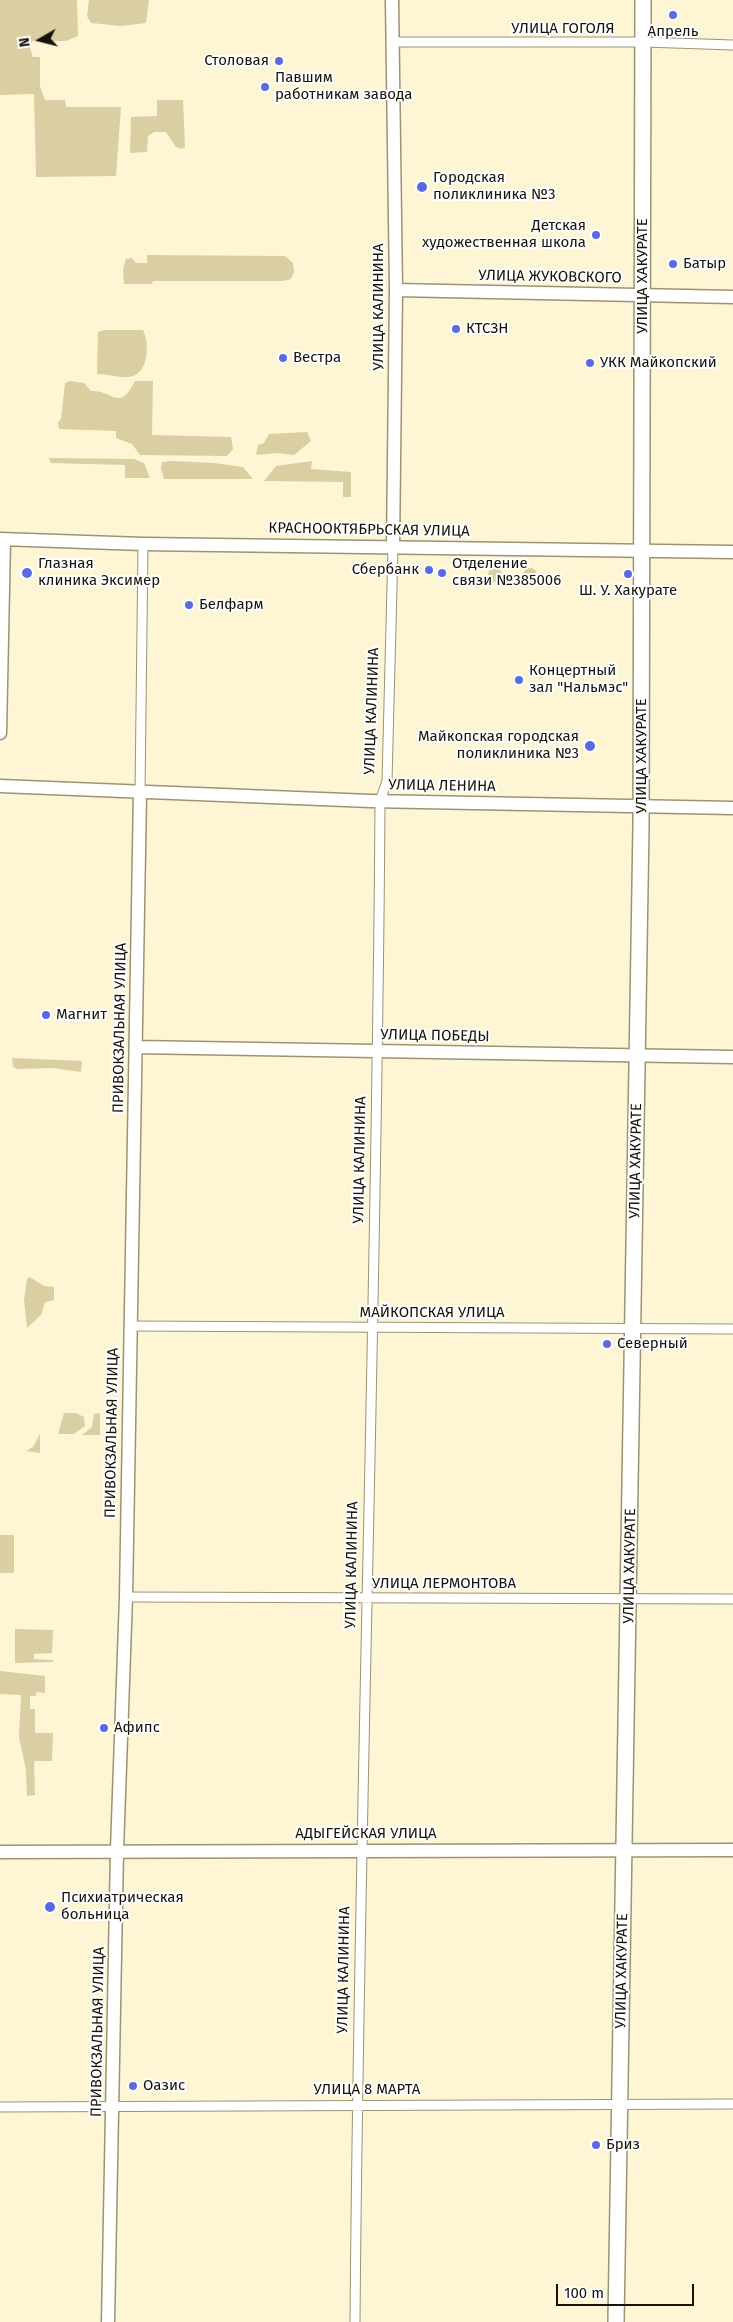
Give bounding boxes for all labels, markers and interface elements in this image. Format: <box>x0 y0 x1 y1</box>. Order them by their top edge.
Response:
marker: Апрель <box>667 9 679 21</box>
north arrow <box>15 15 65 65</box>
street label: УЛИЦА ГОГОЛЯ <box>511 20 615 38</box>
place label: Апрель <box>648 23 698 41</box>
text: N <box>16 36 34 48</box>
place label: Столовая <box>204 52 269 70</box>
marker: Столовая <box>273 55 285 67</box>
place label: Павшим работникам завода <box>275 69 412 104</box>
marker: Павшим работникам завода <box>259 81 271 93</box>
place label: Городская поликлиника №3 <box>433 169 555 204</box>
marker: Городская поликлиника №3 <box>415 180 429 194</box>
place label: Детская художественная школа <box>422 217 586 252</box>
street label: УЛИЦА ХАКУРАТЕ <box>634 218 652 334</box>
marker: Детская художественная школа <box>590 229 602 241</box>
street label: УЛИЦА КАЛИНИНА <box>370 243 388 371</box>
place label: Батыр <box>683 255 726 273</box>
marker: Батыр <box>667 258 679 270</box>
street label: УЛИЦА ЖУКОВСКОГО <box>478 267 622 287</box>
place label: КТСЗН <box>466 320 508 338</box>
marker: КТСЗН <box>450 323 462 335</box>
place label: Вестра <box>293 349 341 367</box>
marker: Вестра <box>277 352 289 364</box>
place label: УКК Майкопский <box>600 354 717 372</box>
marker: УКК Майкопский <box>584 357 596 369</box>
street label: КРАСНООКТЯБРЬСКАЯ УЛИЦА <box>268 519 470 541</box>
place label: Глазная клиника Эксимер <box>38 555 160 590</box>
place label: Отделение связи №385006 <box>452 555 561 590</box>
place label: Сбербанк <box>352 561 419 579</box>
marker: Сбербанк <box>423 564 435 576</box>
marker: Глазная клиника Эксимер <box>20 566 34 580</box>
marker: Отделение связи №385006 <box>436 567 448 579</box>
marker: Ш. У. Хакурате <box>622 568 634 580</box>
place label: Ш. У. Хакурате <box>579 582 677 600</box>
place label: Белфарм <box>199 596 264 614</box>
marker: Белфарм <box>183 599 195 611</box>
street label: УЛИЦА КАЛИНИНА <box>361 647 383 775</box>
place label: Концертный зал "Нальмэс" <box>529 662 628 697</box>
marker: Концертный зал "Нальмэс" <box>513 674 525 686</box>
street label: УЛИЦА ХАКУРАТЕ <box>633 698 651 814</box>
place label: Майкопская городская поликлиника №3 <box>418 728 579 763</box>
marker: Майкопская городская поликлиника №3 <box>583 739 597 753</box>
street label: УЛИЦА ЛЕНИНА <box>388 776 496 796</box>
street label: ПРИВОКЗАЛЬНАЯ УЛИЦА <box>110 943 130 1113</box>
place label: Магнит <box>56 1006 107 1024</box>
marker: Магнит <box>40 1009 52 1021</box>
street label: УЛИЦА ПОБЕДЫ <box>380 1026 490 1046</box>
street label: УЛИЦА КАЛИНИНА <box>350 1096 370 1224</box>
street label: УЛИЦА ХАКУРАТЕ <box>626 1103 646 1219</box>
street label: МАЙКОПСКАЯ УЛИЦА <box>360 1304 504 1322</box>
place label: Северный <box>617 1335 688 1353</box>
marker: Северный <box>601 1338 613 1350</box>
street label: ПРИВОКЗАЛЬНАЯ УЛИЦА <box>102 1348 122 1518</box>
street label: УЛИЦА КАЛИНИНА <box>342 1501 362 1629</box>
street label: УЛИЦА ХАКУРАТЕ <box>620 1508 640 1624</box>
street label: УЛИЦА ЛЕРМОНТОВА <box>372 1575 516 1593</box>
place label: Афипс <box>114 1719 160 1737</box>
marker: Афипс <box>98 1722 110 1734</box>
street label: АДЫГЕЙСКАЯ УЛИЦА <box>295 1825 437 1843</box>
place label: Психиатрическая больница <box>61 1889 184 1924</box>
marker: Психиатрическая больница <box>43 1900 57 1914</box>
street label: УЛИЦА КАЛИНИНА <box>334 1906 354 2034</box>
street label: УЛИЦА ХАКУРАТЕ <box>612 1913 632 2029</box>
street label: ПРИВОКЗАЛЬНАЯ УЛИЦА <box>88 1947 108 2117</box>
place label: Оазис <box>143 2077 185 2095</box>
marker: Оазис <box>127 2080 139 2092</box>
street label: УЛИЦА 8 МАРТА <box>314 2081 420 2099</box>
place label: Бриз <box>606 2136 640 2154</box>
marker: Бриз <box>590 2139 602 2151</box>
scale bar <box>558 2274 696 2306</box>
text: 100 m <box>564 2284 604 2302</box>

